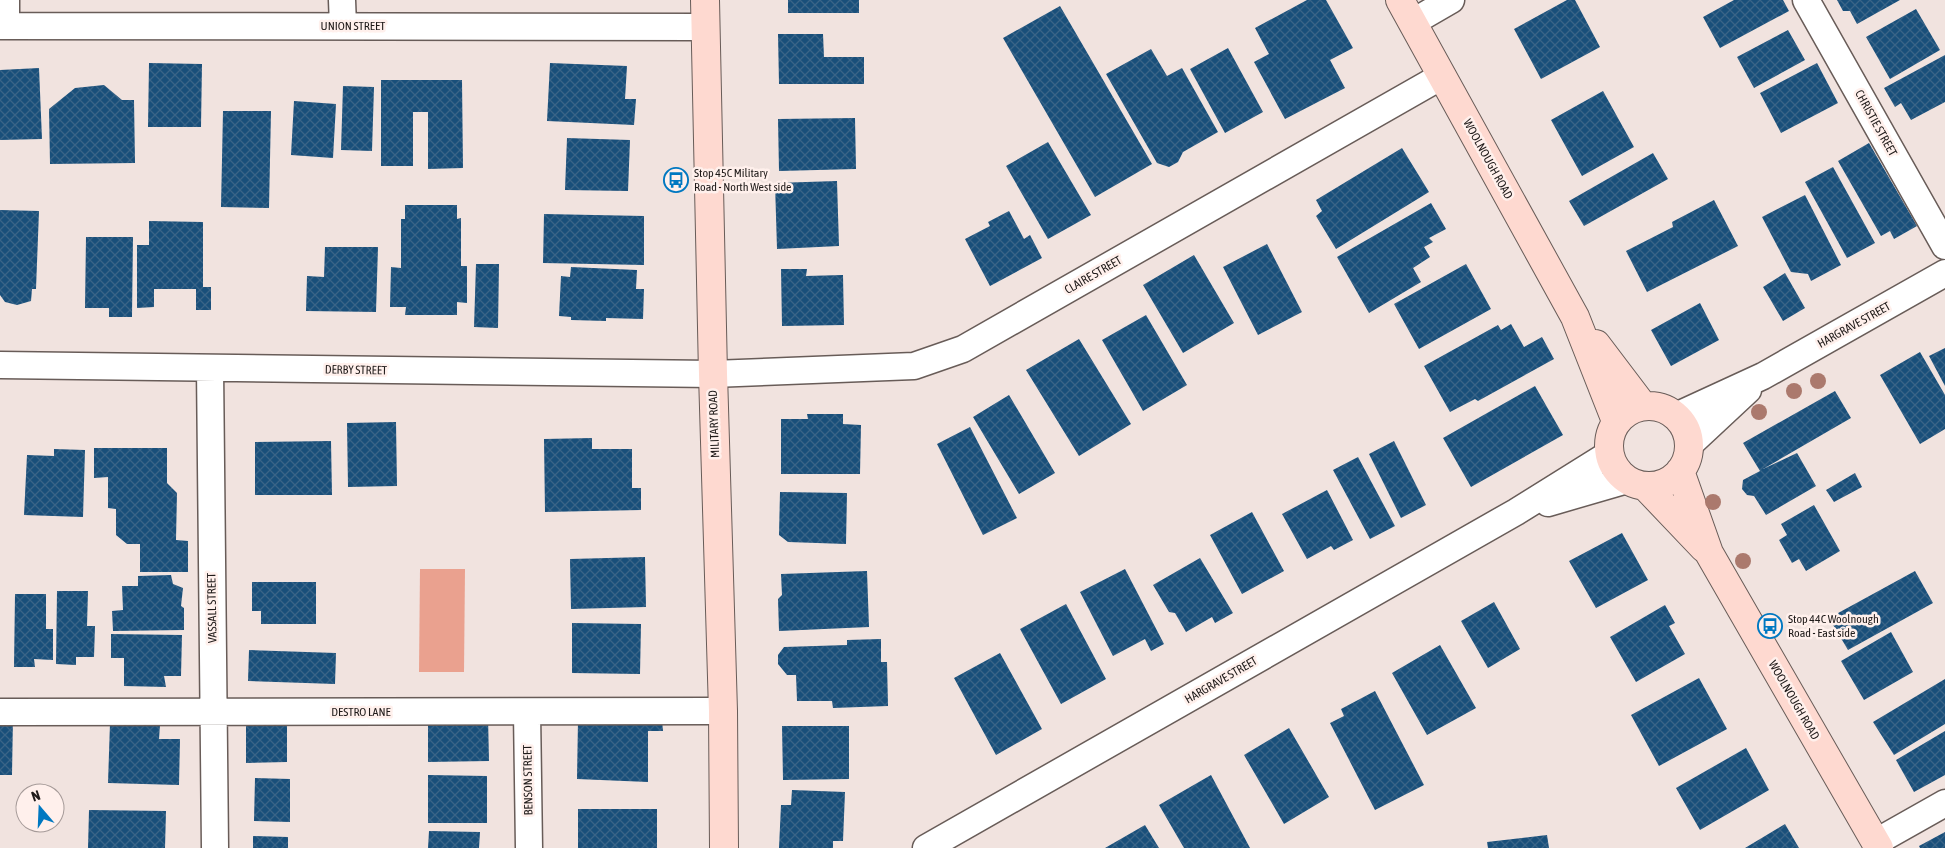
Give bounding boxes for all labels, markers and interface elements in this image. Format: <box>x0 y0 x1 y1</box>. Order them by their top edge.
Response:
street label: UNION STREET <box>321 19 386 33</box>
street label: CHRISTIE STREET <box>1852 88 1900 159</box>
street label: WOOLNOUGH ROAD <box>1460 117 1516 202</box>
place label: Stop 45C Military Road - North West side <box>694 166 792 194</box>
bus stop icon: Stop 45C Military Road - North West side <box>663 167 689 193</box>
street label: CLAIRE STREET <box>1062 253 1125 297</box>
street label: HARGRAVE STREET <box>1815 299 1894 351</box>
street label: DERBY STREET <box>325 362 388 378</box>
street label: MILITARY ROAD <box>706 390 722 458</box>
street label: VASSALL STREET <box>204 572 220 643</box>
place label: Stop 44C Woolnough Road - East side <box>1788 612 1879 640</box>
bus stop icon: Stop 44C Woolnough Road - East side <box>1757 613 1783 639</box>
street label: HARGRAVE STREET <box>1182 653 1260 706</box>
street label: WOOLNOUGH ROAD <box>1766 658 1822 742</box>
street label: DESTRO LANE <box>331 705 391 719</box>
street label: BENSON STREET <box>520 744 536 815</box>
north arrow <box>15 783 65 833</box>
text: N <box>29 787 42 805</box>

